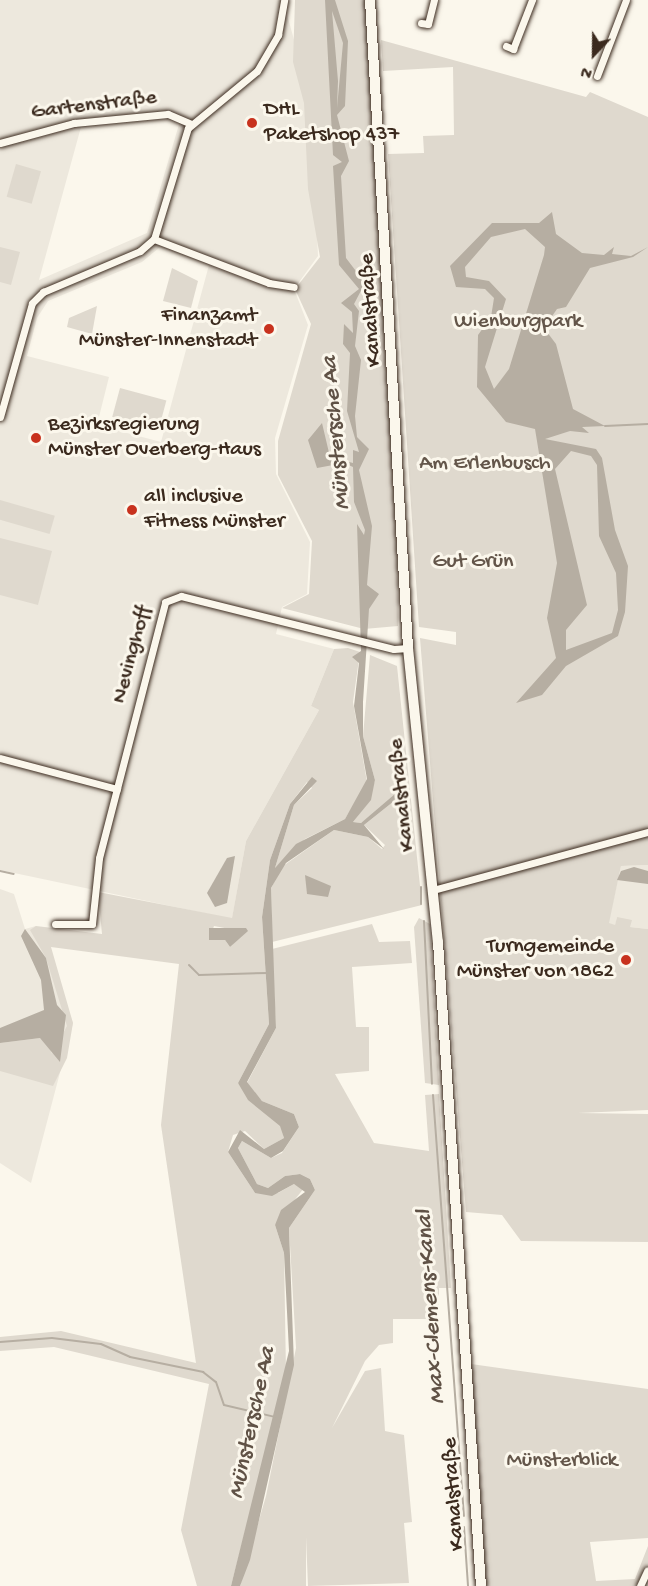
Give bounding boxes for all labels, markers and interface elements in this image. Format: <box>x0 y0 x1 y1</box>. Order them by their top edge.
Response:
north arrow <box>564 24 624 84</box>
text: N <box>579 60 595 82</box>
street label: Gartenstraße <box>30 85 158 127</box>
place label: DHL Paketshop 437 <box>264 97 399 148</box>
marker: DHL Paketshop 437 <box>245 116 259 130</box>
street label: Kanalstraße <box>355 252 389 368</box>
place label: Finanzamt Münster-Innenstadt <box>79 303 257 354</box>
park label: Wienburgpark <box>454 310 582 336</box>
marker: Finanzamt Münster-Innenstadt <box>262 322 276 336</box>
water label: Münstersche Aa <box>316 355 358 511</box>
place label: Bezirksregierung Münster Overberg-Haus <box>48 412 261 464</box>
marker: Bezirksregierung Münster Overberg-Haus <box>29 431 43 445</box>
park label: Am Erlenbusch <box>419 452 551 478</box>
place label: all inclusive Fitness Münster <box>144 484 284 536</box>
marker: all inclusive Fitness Münster <box>125 503 139 517</box>
park label: Gut Grün <box>433 550 513 576</box>
street label: Nevinghoff <box>107 603 159 707</box>
street label: Kanalstraße <box>384 737 422 853</box>
place label: Turngemeinde Münster von 1862 <box>457 934 614 986</box>
marker: Turngemeinde Münster von 1862 <box>619 953 633 967</box>
water label: Max-Clemens-Kanal <box>411 1209 453 1405</box>
water label: Münstersche Aa <box>223 1345 283 1501</box>
street label: Kanalstraße <box>438 1436 472 1552</box>
park label: Münsterblick <box>507 1449 617 1475</box>

